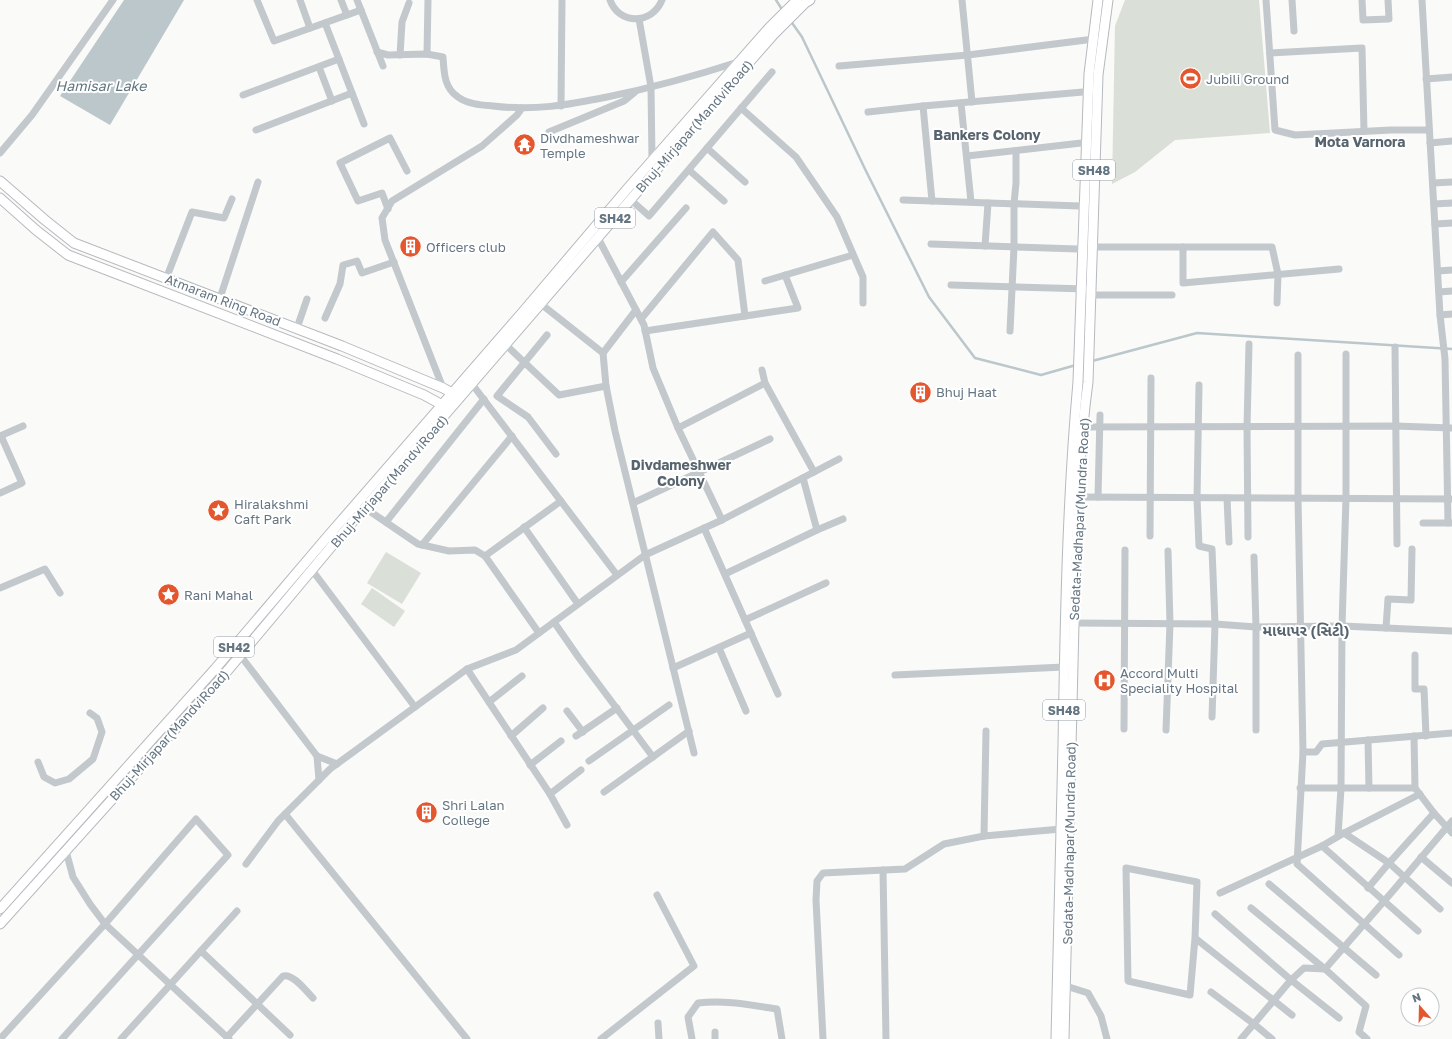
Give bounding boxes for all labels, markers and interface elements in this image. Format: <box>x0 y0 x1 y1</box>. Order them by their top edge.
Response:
street label: Bhuj-Mirjapar(MandviRoad) <box>632 56 756 196</box>
sports icon: Jubili Ground <box>1177 66 1203 92</box>
place label: Jubili Ground <box>1206 71 1289 87</box>
water label: Hamisar Lake <box>56 77 147 94</box>
district label: Bankers Colony <box>933 126 1041 143</box>
place label: Divdhameshwar Temple <box>540 130 639 161</box>
temple icon: Divdhameshwar Temple <box>511 132 537 158</box>
district label: Mota Varnora <box>1315 133 1405 150</box>
road number: SH48 <box>1073 160 1115 180</box>
road number: SH42 <box>595 208 635 228</box>
building icon: Officers club <box>398 234 424 260</box>
place label: Officers club <box>426 239 506 255</box>
street label: Atmaram Ring Road <box>163 271 283 329</box>
building icon: Bhuj Haat <box>907 379 933 405</box>
place label: Bhuj Haat <box>936 384 997 400</box>
street label: Bhuj-Mirjapar(MandviRoad) <box>327 411 451 551</box>
street label: Sedata-Madhapar(Mundra Road) <box>1066 417 1092 621</box>
district label: Divdameshwer Colony <box>631 456 732 489</box>
place label: Hiralakshmi Caft Park <box>234 496 308 527</box>
place icon: Hiralakshmi Caft Park <box>205 498 231 524</box>
place icon: Rani Mahal <box>155 582 181 608</box>
place label: Rani Mahal <box>184 587 253 603</box>
district label: માધાપર (સિટી) <box>1263 621 1349 639</box>
road number: SH42 <box>214 637 254 657</box>
place label: Accord Multi Speciality Hospital <box>1120 665 1238 696</box>
street label: Bhuj-Mirjapar(MandviRoad) <box>106 666 232 804</box>
hospital icon: Accord Multi Speciality Hospital <box>1091 667 1117 693</box>
road number: SH48 <box>1043 700 1085 720</box>
street label: Sedata-Madhapar(Mundra Road) <box>1059 741 1079 945</box>
place label: Shri Lalan College <box>442 797 505 828</box>
building icon: Shri Lalan College <box>414 799 440 825</box>
north arrow <box>1400 987 1440 1027</box>
text: N <box>1410 990 1423 1005</box>

